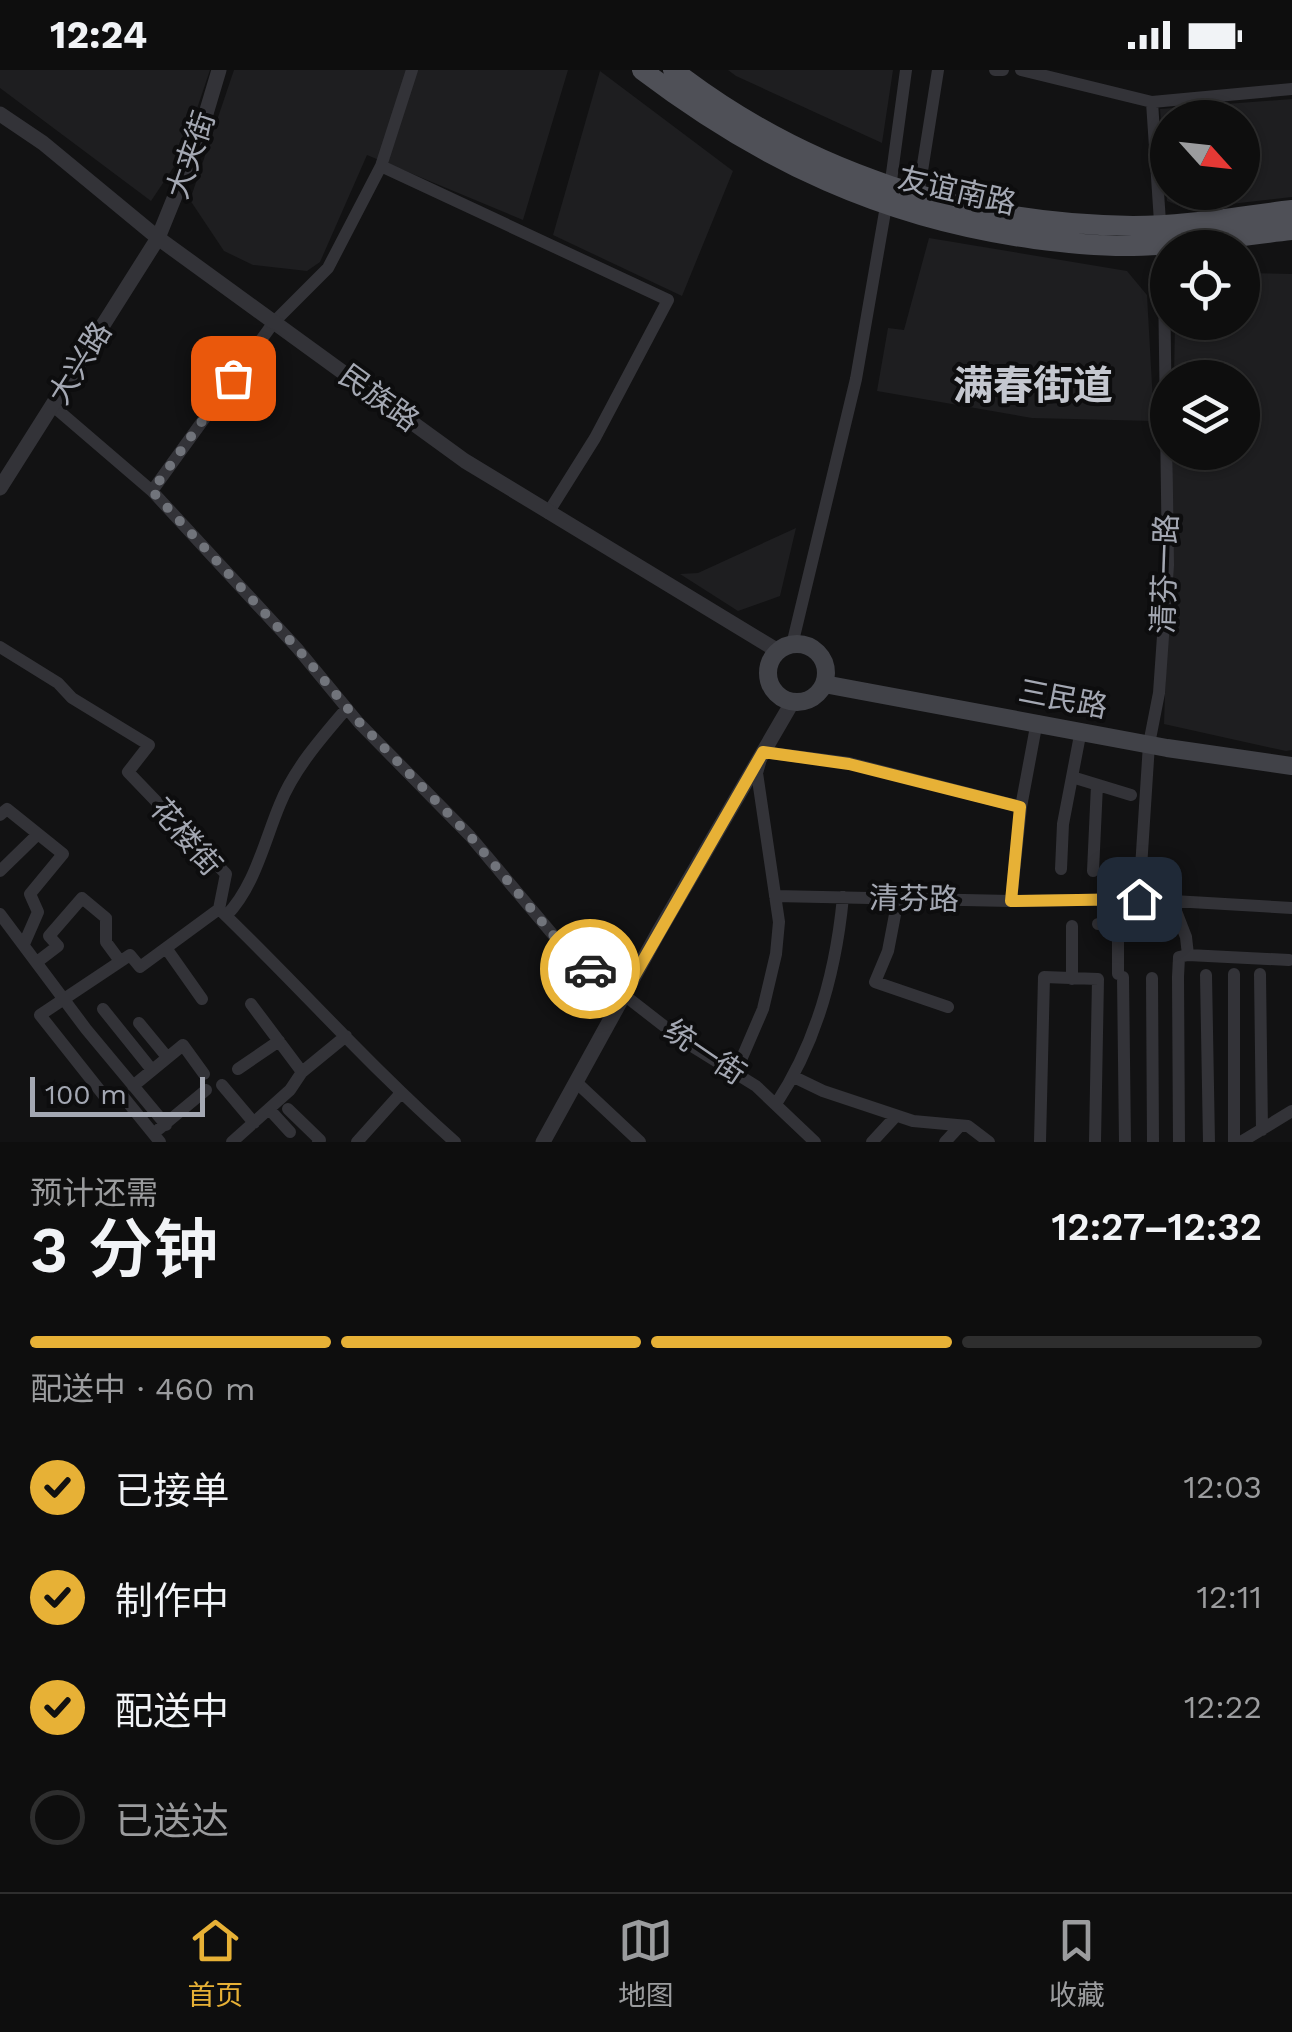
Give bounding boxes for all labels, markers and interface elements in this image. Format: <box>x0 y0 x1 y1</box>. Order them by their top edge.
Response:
text: 12:24 <box>50 13 147 57</box>
north arrow <box>1150 100 1260 210</box>
map controls <box>1150 100 1260 470</box>
street label: 大夹街 <box>159 107 222 203</box>
street label: 友谊南路 <box>895 160 1020 221</box>
button: locate <box>1150 230 1260 340</box>
street label: 大兴路 <box>41 315 118 410</box>
pin <box>191 336 276 421</box>
icon: bag <box>206 351 261 406</box>
street label: 民族路 <box>333 357 426 438</box>
button: layers <box>1150 360 1260 470</box>
district label: 满春街道 <box>953 362 1113 409</box>
street label: 清芬一路 <box>1145 513 1184 635</box>
street label: 三民路 <box>1016 673 1111 724</box>
street label: 花楼街 <box>144 791 229 882</box>
pin <box>1097 857 1182 942</box>
icon: home <box>1112 872 1167 927</box>
street label: 清芬路 <box>869 880 959 917</box>
courier <box>540 919 640 1019</box>
icon: car <box>563 942 618 997</box>
street label: 统一街 <box>658 1012 752 1091</box>
scale bar <box>30 1072 205 1116</box>
text: 100 m <box>45 1078 127 1111</box>
text: 预计还需 <box>30 1174 158 1212</box>
text: 12:27–12:32 <box>1051 1205 1262 1249</box>
text: 3 分钟 <box>30 1212 218 1288</box>
text: 配送中 · 460 m <box>30 1370 255 1408</box>
icon: check <box>30 1460 85 1515</box>
text: 12:03 <box>1183 1468 1262 1506</box>
text: 已接单 <box>115 1469 229 1513</box>
icon: check <box>30 1570 85 1625</box>
text: 12:11 <box>1196 1578 1262 1616</box>
text: 制作中 <box>115 1579 229 1623</box>
icon: check <box>30 1680 85 1735</box>
text: 12:22 <box>1184 1688 1262 1726</box>
text: 配送中 <box>115 1689 229 1733</box>
text: 已送达 <box>115 1799 229 1843</box>
tab: 首页 <box>187 1913 243 2013</box>
tab: 地图 <box>618 1913 674 2013</box>
tab: 收藏 <box>1049 1913 1105 2013</box>

